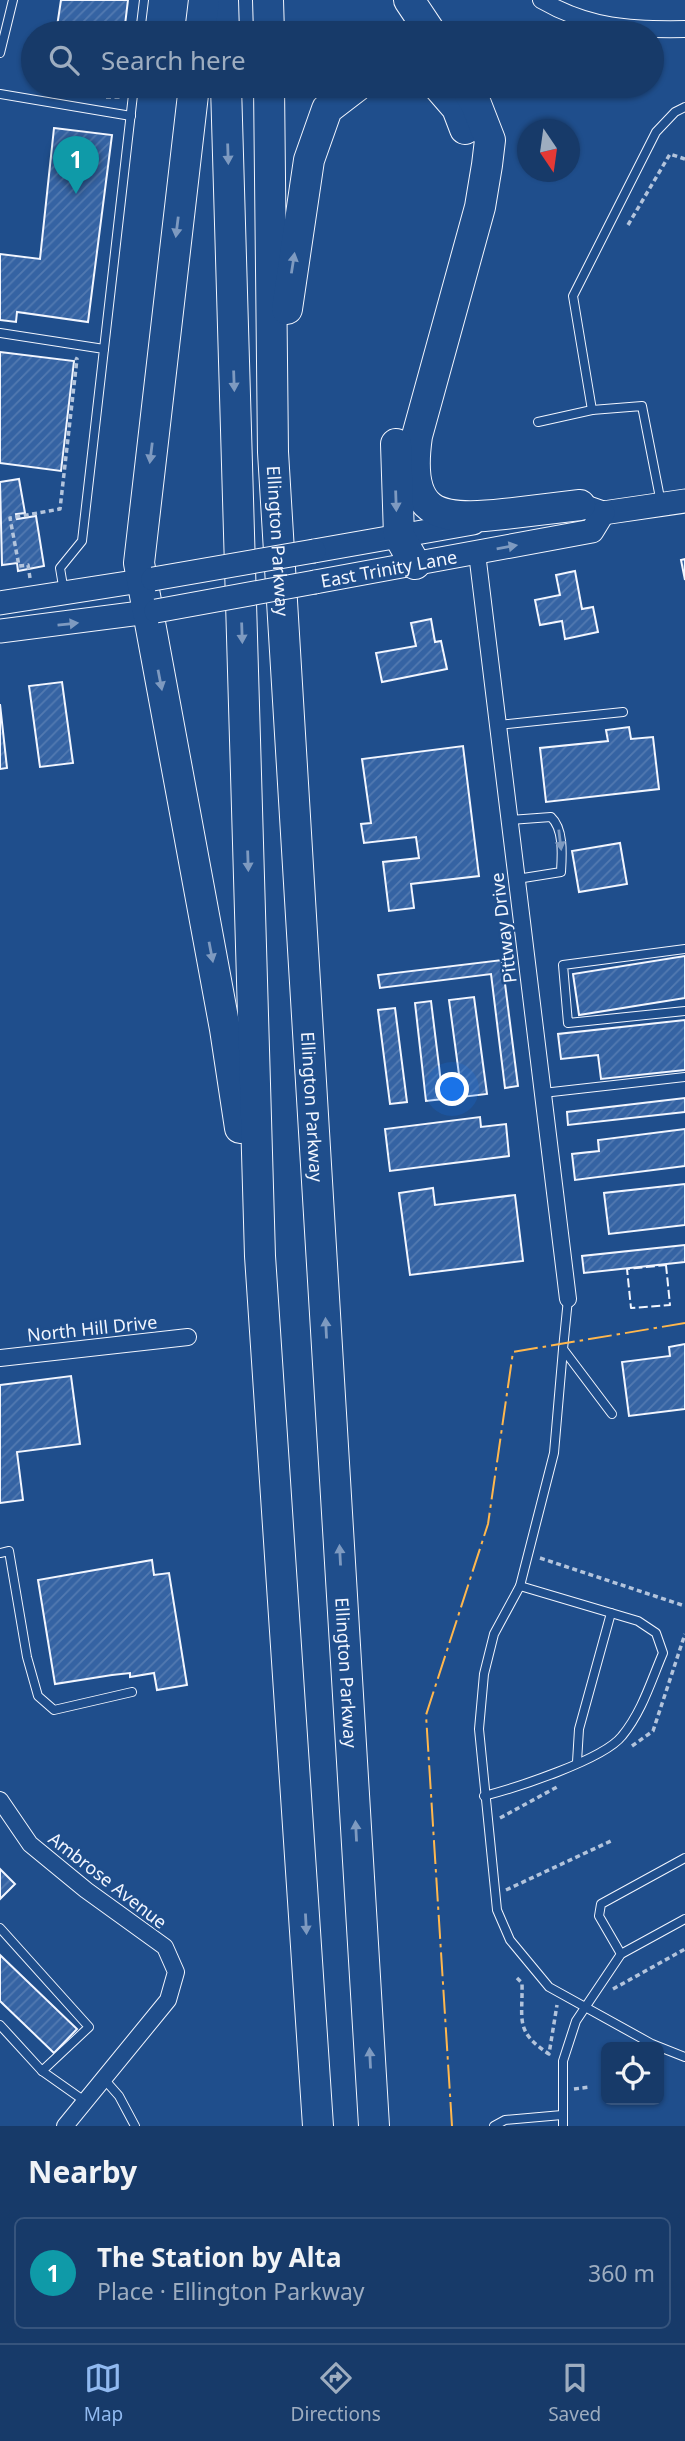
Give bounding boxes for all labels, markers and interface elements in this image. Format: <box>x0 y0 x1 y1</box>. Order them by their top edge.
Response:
search box <box>21 21 664 98</box>
icon: search <box>45 41 83 79</box>
text: Search here <box>101 42 246 78</box>
north arrow <box>517 119 580 182</box>
pin: 1 <box>53 136 99 194</box>
one-way arrow <box>222 143 233 165</box>
one-way arrow <box>172 216 183 238</box>
one-way arrow <box>288 252 299 274</box>
one-way arrow <box>229 371 240 393</box>
one-way arrow <box>145 442 156 464</box>
street label: Ellington Parkway <box>262 465 295 618</box>
one-way arrow <box>391 490 402 512</box>
one-way arrow <box>496 542 518 553</box>
street label: East Trinity Lane <box>319 544 459 593</box>
one-way arrow <box>57 618 79 629</box>
one-way arrow <box>236 623 247 645</box>
one-way arrow <box>155 669 166 691</box>
one-way arrow <box>554 830 565 852</box>
one-way arrow <box>243 850 254 872</box>
street label: Pittway Drive <box>484 871 522 985</box>
one-way arrow <box>205 941 216 963</box>
street label: Ellington Parkway <box>296 1031 329 1184</box>
your location <box>435 1072 469 1106</box>
street label: North Hill Drive <box>26 1309 158 1347</box>
one-way arrow <box>320 1316 331 1338</box>
one-way arrow <box>334 1544 345 1566</box>
street label: Ellington Parkway <box>330 1597 363 1750</box>
one-way arrow <box>351 1820 362 1842</box>
street label: Ambrose Avenue <box>44 1826 172 1934</box>
one-way arrow <box>300 1913 311 1935</box>
map controls <box>601 2042 664 2105</box>
button: locate <box>601 2042 664 2105</box>
one-way arrow <box>364 2047 375 2069</box>
text: Nearby <box>28 2151 137 2192</box>
text: The Station by Alta <box>97 2239 341 2275</box>
text: 1 <box>46 2257 60 2289</box>
text: 360 m <box>588 2257 655 2289</box>
text: Place · Ellington Parkway <box>97 2275 365 2307</box>
tab: Map <box>84 2359 123 2427</box>
tab: Directions <box>291 2359 381 2427</box>
tab: Saved <box>548 2359 601 2427</box>

